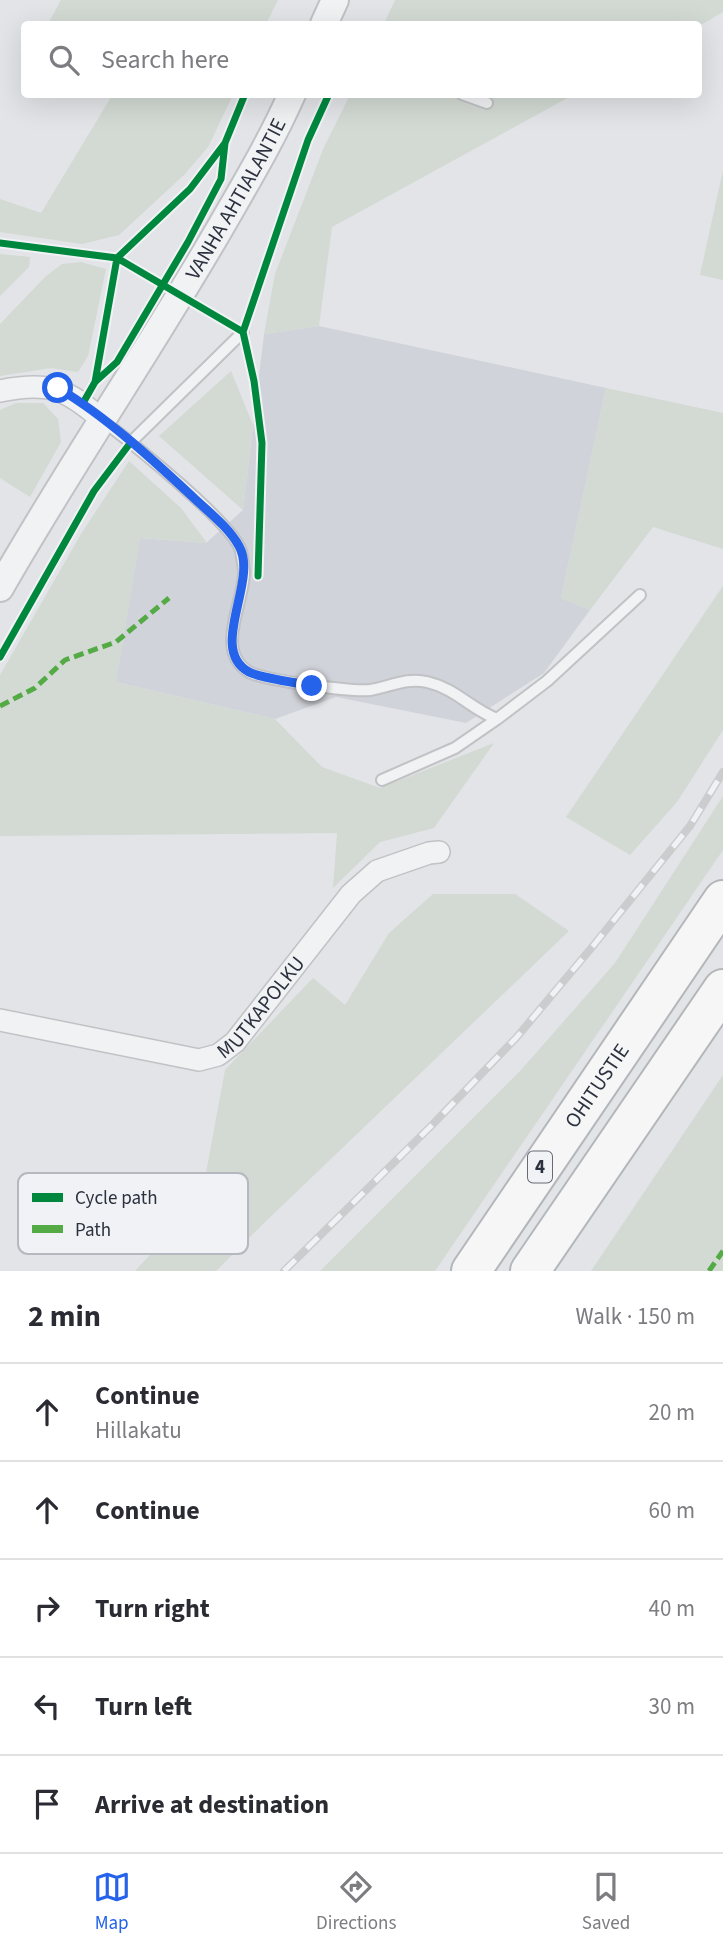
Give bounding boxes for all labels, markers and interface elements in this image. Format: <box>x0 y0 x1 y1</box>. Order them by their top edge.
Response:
search box <box>21 21 702 98</box>
icon: search <box>45 41 83 79</box>
text: Search here <box>101 41 229 78</box>
street label: VANHA AHTIALANTIE <box>178 113 293 285</box>
route start <box>42 372 73 403</box>
route end <box>296 670 327 701</box>
street label: MUTKAPOLKU <box>210 950 312 1066</box>
street label: OHITUSTIE <box>557 1037 636 1134</box>
road number: 4 <box>528 1152 552 1182</box>
legend <box>18 1173 248 1254</box>
text: Cycle path <box>75 1185 157 1212</box>
text: Path <box>75 1217 111 1244</box>
text: 2 min <box>28 1295 101 1338</box>
text: Walk · 150 m <box>576 1300 695 1333</box>
text: Continue <box>95 1377 200 1414</box>
icon: ahead <box>28 1393 66 1431</box>
text: 20 m <box>648 1396 695 1429</box>
text: Hillakatu <box>95 1414 182 1447</box>
icon: ahead <box>28 1491 66 1529</box>
text: Continue <box>95 1492 200 1529</box>
text: 60 m <box>648 1494 695 1527</box>
icon: right <box>28 1589 66 1627</box>
text: Turn right <box>95 1590 210 1627</box>
text: 40 m <box>648 1592 695 1625</box>
icon: left <box>28 1687 66 1725</box>
text: Turn left <box>95 1688 192 1725</box>
text: 30 m <box>648 1690 695 1723</box>
icon: arrive <box>28 1785 66 1823</box>
text: Arrive at destination <box>95 1786 329 1823</box>
tab: Map <box>93 1868 131 1937</box>
tab: Directions <box>316 1868 396 1937</box>
tab: Saved <box>582 1868 630 1937</box>

